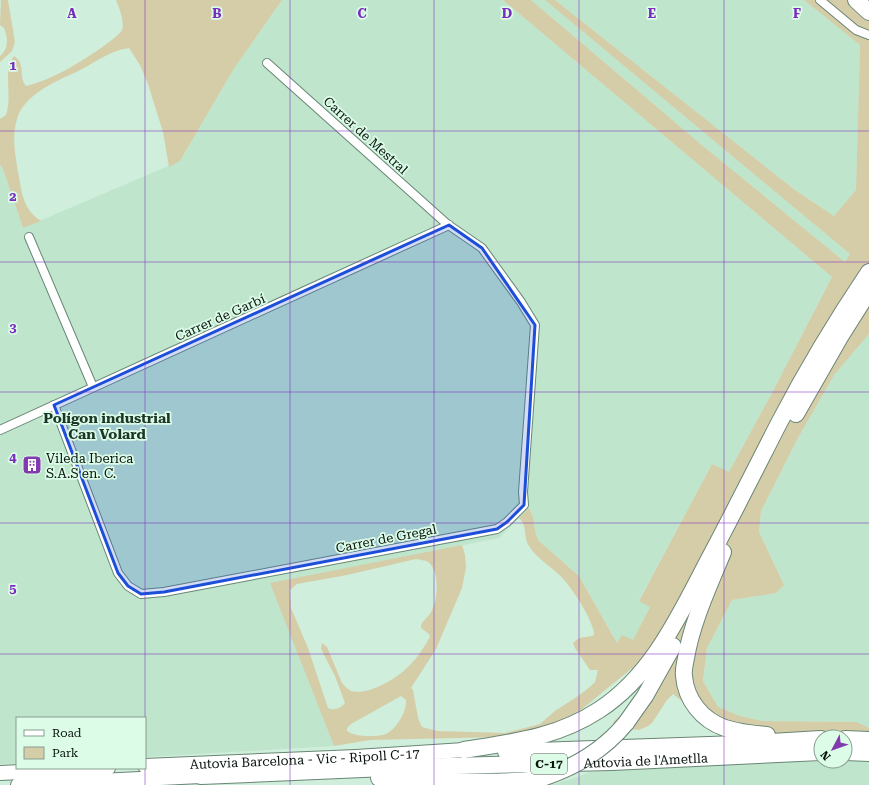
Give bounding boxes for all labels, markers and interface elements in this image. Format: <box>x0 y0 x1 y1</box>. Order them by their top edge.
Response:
text: A <box>67 6 77 21</box>
text: B <box>212 6 222 21</box>
text: C <box>357 6 367 21</box>
text: D <box>502 6 512 21</box>
text: E <box>648 6 656 21</box>
text: F <box>793 6 801 21</box>
text: 1 <box>9 58 17 73</box>
street label: Carrer de Mestral <box>320 94 411 177</box>
text: 2 <box>9 189 17 204</box>
street label: Carrer de Garbí <box>173 291 267 344</box>
text: 3 <box>9 320 17 335</box>
district label: Polígon industrial Can Volard <box>43 410 171 442</box>
text: 4 <box>9 450 17 465</box>
place label: Vileda Iberica S.A.S en. C. <box>46 451 133 481</box>
building icon: Vileda Iberica S.A.S en. C. <box>21 454 43 476</box>
street label: Carrer de Gregal <box>335 521 438 556</box>
text: 5 <box>9 581 17 596</box>
legend <box>16 717 146 769</box>
text: Road <box>52 726 82 740</box>
north arrow <box>813 729 853 769</box>
text: Park <box>52 746 79 760</box>
street label: Autovia Barcelona - Vic - Ripoll C-17 <box>190 746 420 772</box>
text: N <box>818 747 834 763</box>
street label: Autovia de l'Ametlla <box>583 750 708 771</box>
road number: C-17 <box>531 754 567 774</box>

